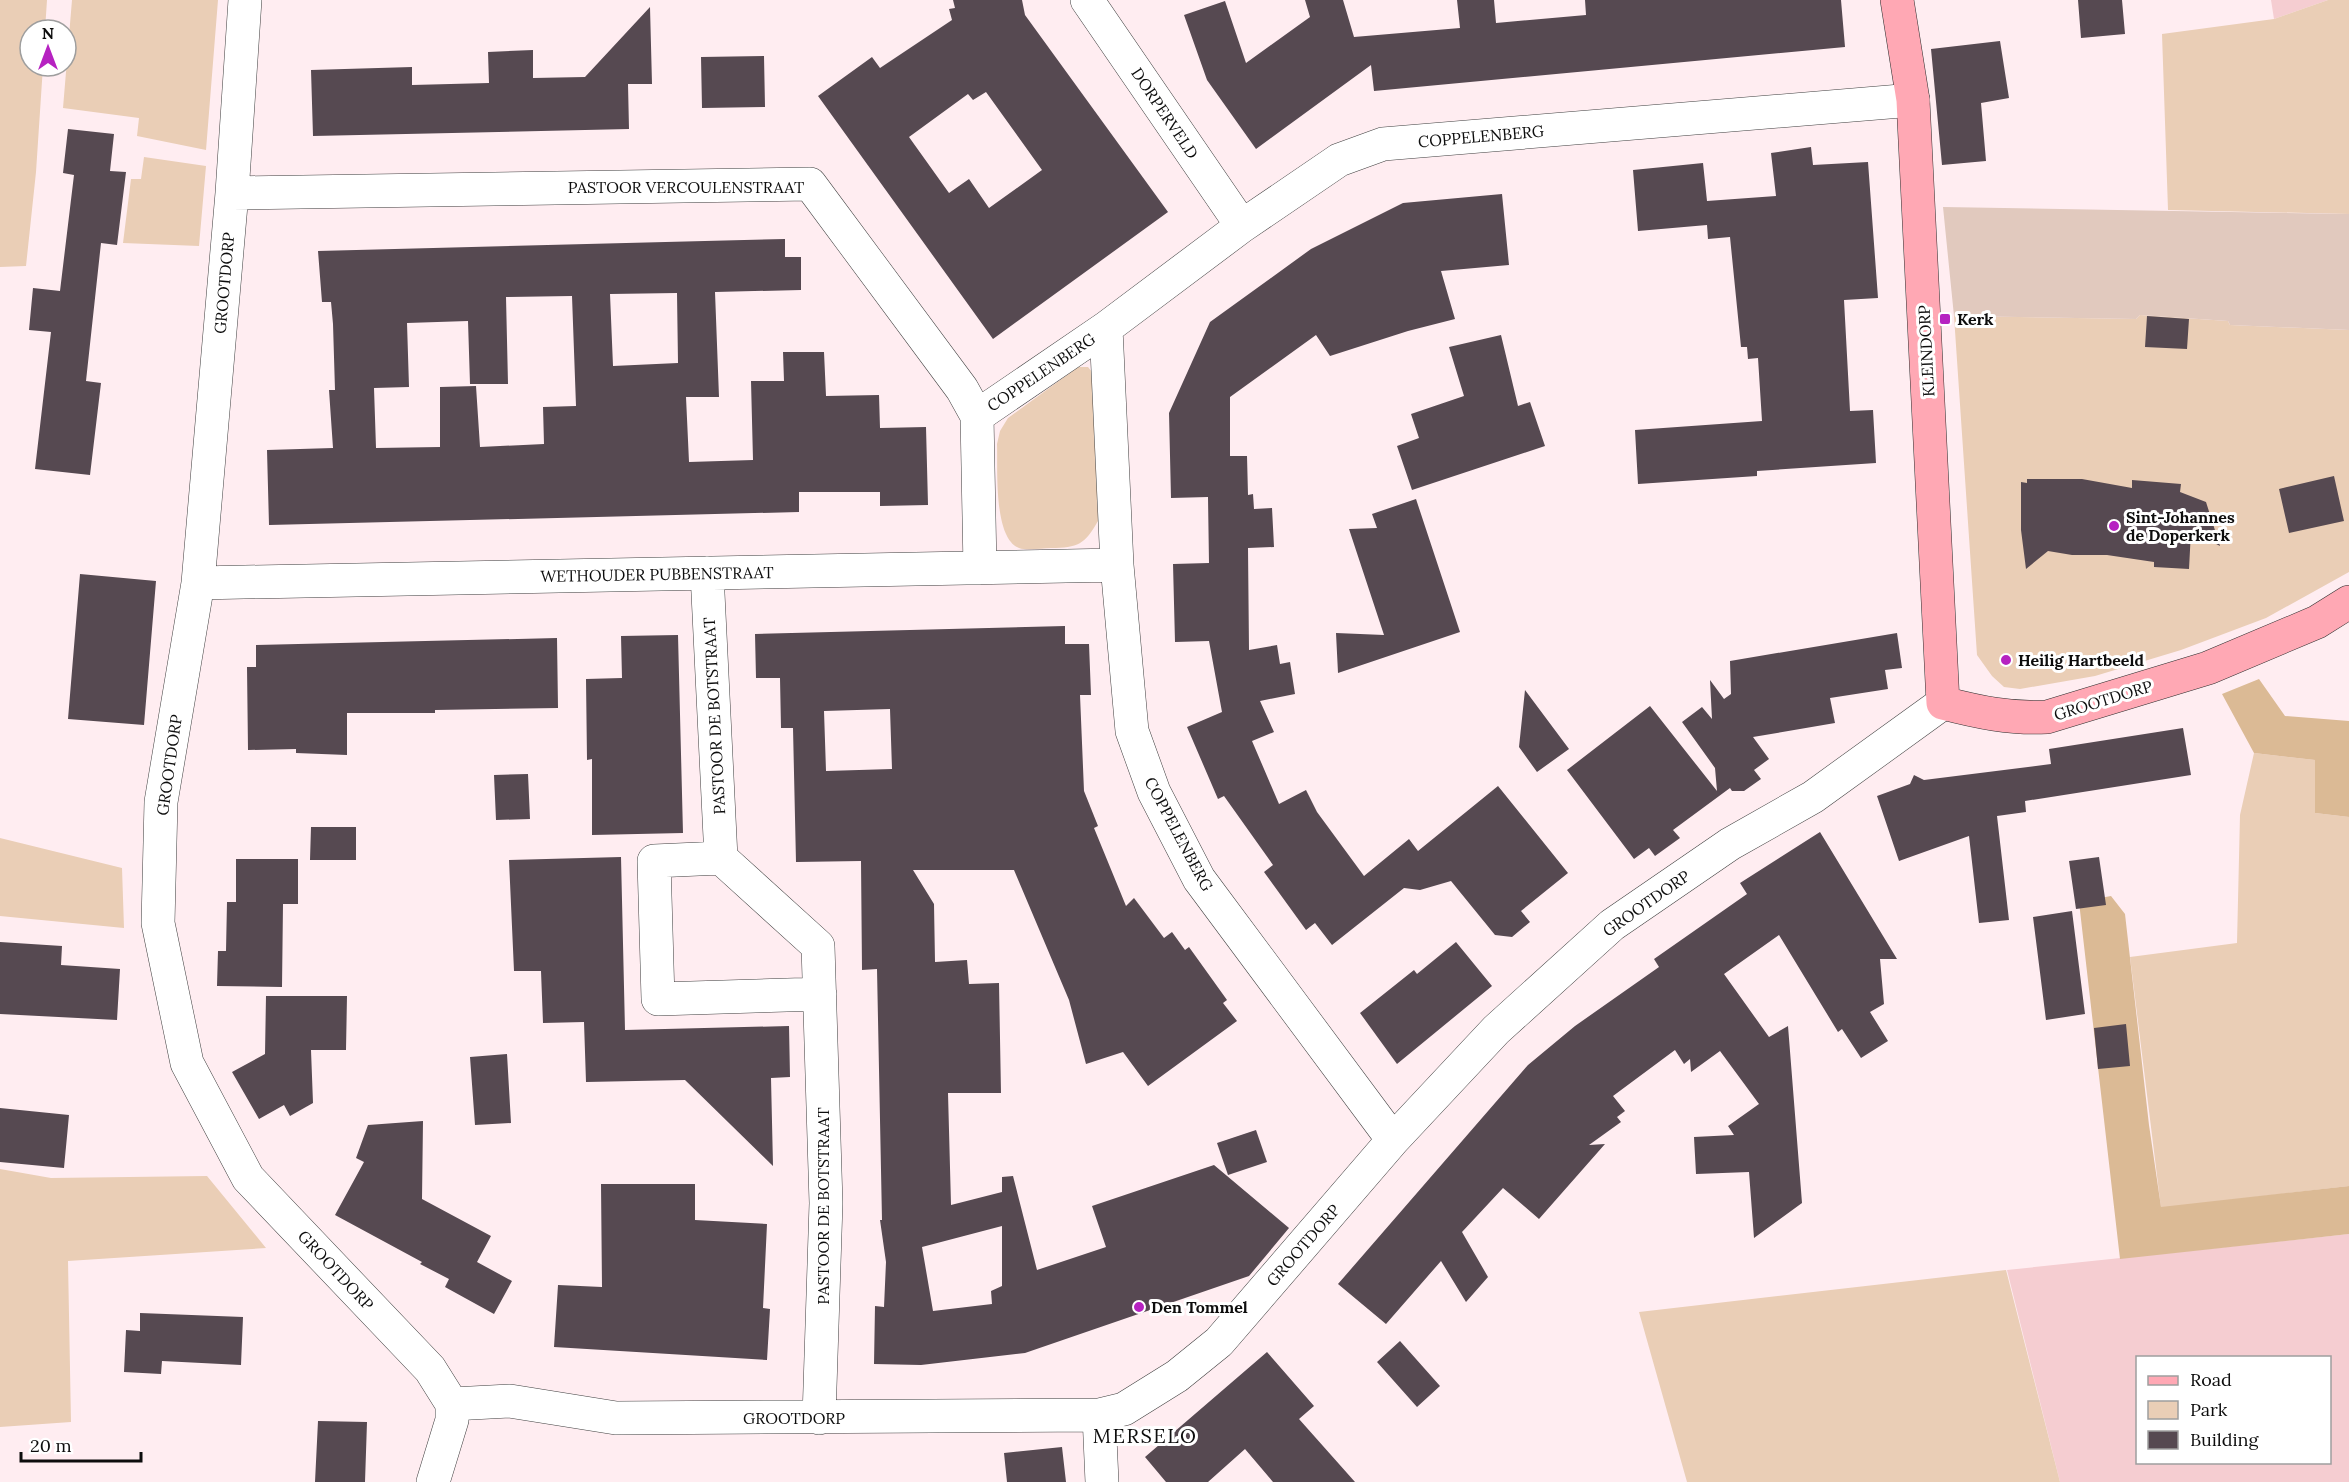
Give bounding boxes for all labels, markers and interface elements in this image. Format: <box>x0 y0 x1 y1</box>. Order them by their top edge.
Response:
north arrow <box>18 18 78 78</box>
text: N <box>42 23 54 43</box>
street label: DORPERVELD <box>1127 64 1203 162</box>
street label: COPPELENBERG <box>1417 121 1545 151</box>
street label: PASTOOR VERCOULENSTRAAT <box>568 177 804 197</box>
street label: GROOTDORP <box>210 231 238 335</box>
street label: KLEINDORP <box>1914 304 1938 397</box>
place label: Kerk <box>1957 309 1994 329</box>
marker: Kerk <box>1938 312 1952 326</box>
street label: COPPELENBERG <box>983 328 1099 416</box>
place label: Sint-Johannes de Doperkerk <box>2126 507 2235 545</box>
marker: Sint-Johannes de Doperkerk <box>2107 519 2121 533</box>
street label: WETHOUDER PUBBENSTRAAT <box>540 562 774 586</box>
street label: PASTOOR DE BOTSTRAAT <box>699 617 729 815</box>
place label: Heilig Hartbeeld <box>2018 650 2144 670</box>
marker: Heilig Hartbeeld <box>1999 653 2013 667</box>
street label: GROOTDORP <box>2051 675 2155 724</box>
street label: GROOTDORP <box>152 713 186 817</box>
street label: COPPELENBERG <box>1141 774 1217 894</box>
street label: GROOTDORP <box>1599 865 1694 940</box>
street label: PASTOOR DE BOTSTRAAT <box>813 1107 833 1305</box>
street label: GROOTDORP <box>1262 1200 1344 1290</box>
street label: GROOTDORP <box>294 1226 378 1314</box>
place label: Den Tommel <box>1151 1297 1248 1317</box>
marker: Den Tommel <box>1132 1300 1146 1314</box>
legend <box>2136 1356 2331 1464</box>
text: Road <box>2190 1368 2232 1391</box>
text: Park <box>2190 1398 2228 1421</box>
street label: GROOTDORP <box>743 1408 845 1428</box>
district label: MERSELO <box>1093 1423 1197 1448</box>
scale bar <box>21 1425 141 1463</box>
text: Building <box>2190 1428 2260 1451</box>
text: 20 m <box>30 1434 72 1457</box>

